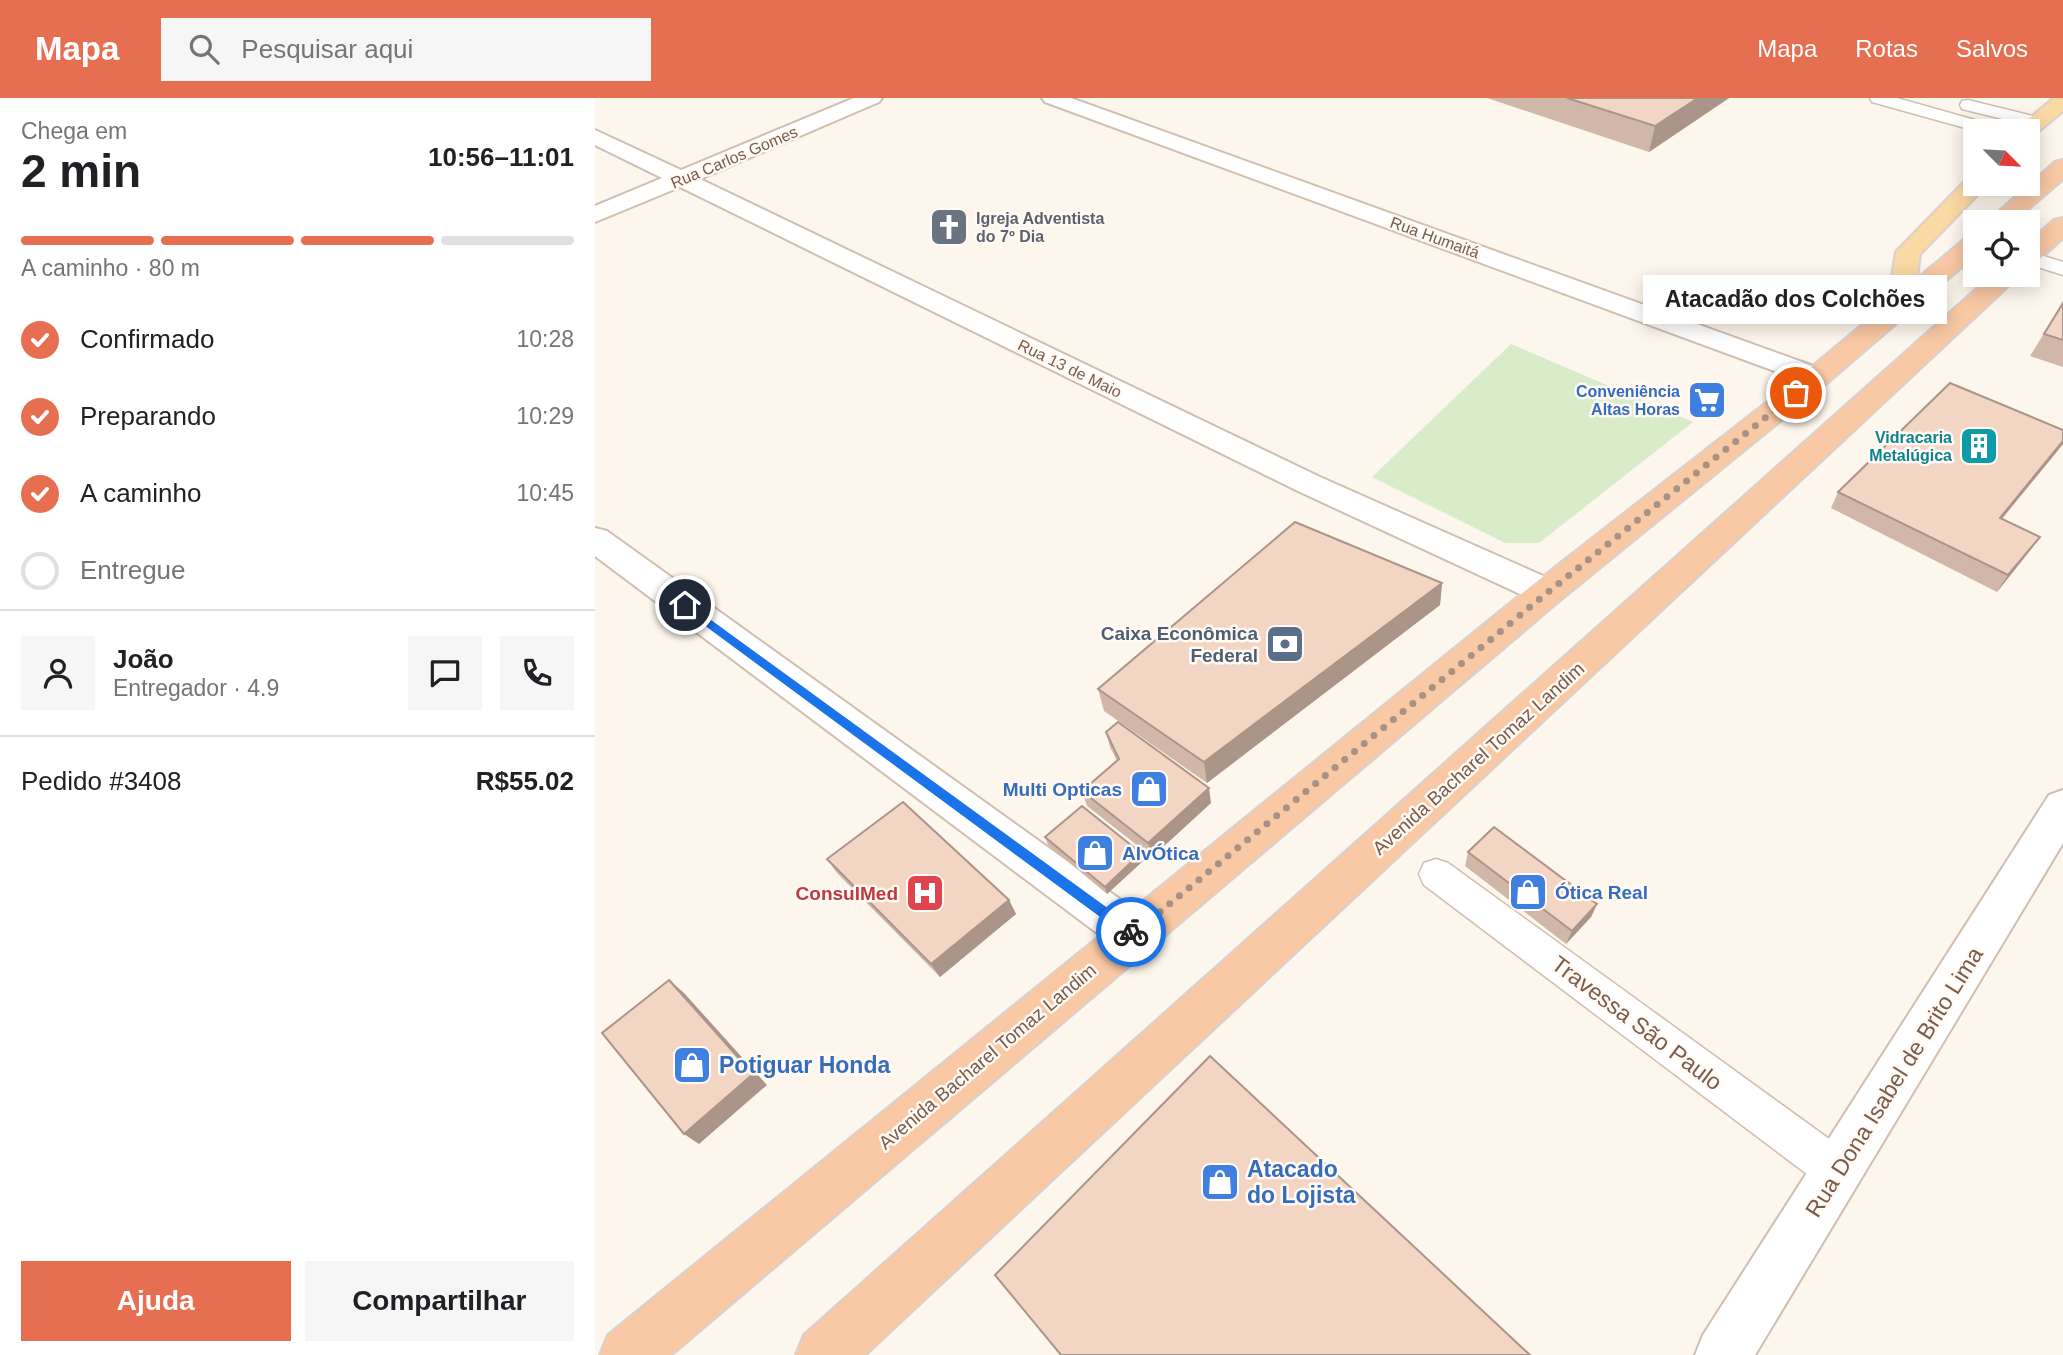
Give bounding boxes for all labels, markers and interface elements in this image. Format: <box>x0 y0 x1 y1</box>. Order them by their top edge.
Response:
search box <box>161 18 651 81</box>
text: Mapa <box>35 30 119 67</box>
icon: search <box>185 30 223 68</box>
text: Pesquisar aqui <box>241 34 413 64</box>
text: Mapa <box>1757 35 1817 62</box>
text: Rotas <box>1855 35 1918 62</box>
text: Salvos <box>1956 35 2028 62</box>
text: Chega em <box>21 118 127 144</box>
north arrow <box>1963 119 2041 196</box>
map controls <box>1963 119 2040 287</box>
street label: Rua Carlos Gomes <box>668 123 800 192</box>
text: 10:56–11:01 <box>428 142 574 172</box>
text: 2 min <box>21 145 141 197</box>
church icon: Igreja Adventista do 7º Dia <box>928 206 970 248</box>
place label: Igreja Adventista do 7º Dia <box>976 210 1104 245</box>
button: locate <box>1963 210 2040 287</box>
street label: Rua Humaitá <box>1388 214 1482 261</box>
text: A caminho · 80 m <box>21 255 200 281</box>
callout: Atacadão dos Colchões <box>1644 274 1948 323</box>
text: Atacadão dos Colchões <box>1665 286 1925 312</box>
icon: check <box>21 321 59 359</box>
text: Confirmado <box>80 324 214 354</box>
text: 10:28 <box>516 326 574 352</box>
street label: Rua 13 de Maio <box>1015 336 1124 401</box>
pin <box>1766 363 1826 423</box>
icon: bag <box>1777 374 1815 412</box>
supermarket icon: Conveniência Altas Horas <box>1686 379 1728 421</box>
place label: Conveniência Altas Horas <box>1576 383 1680 418</box>
icon: check <box>21 398 59 436</box>
text: Preparando <box>80 401 216 431</box>
text: 10:29 <box>516 403 574 429</box>
building icon: Vidracaria Metalúgica <box>1958 425 2000 467</box>
place label: Vidracaria Metalúgica <box>1869 429 1952 464</box>
icon: check <box>21 475 59 513</box>
text: A caminho <box>80 478 201 508</box>
text: 10:45 <box>516 480 574 506</box>
text: Entregue <box>80 555 186 585</box>
pin <box>655 575 715 635</box>
icon: home <box>666 586 704 624</box>
place label: Caixa Econômica Federal <box>1101 623 1258 666</box>
bank icon: Caixa Econômica Federal <box>1264 623 1306 665</box>
button: person <box>21 636 95 710</box>
button: chat <box>408 636 482 710</box>
button: phone <box>500 636 574 710</box>
text: João <box>113 644 174 674</box>
street label: Avenida Bacharel Tomaz Landim <box>1368 658 1588 859</box>
text: Entregador · 4.9 <box>113 675 279 701</box>
text: Pedido #3408 <box>21 766 181 796</box>
text: R$55.02 <box>476 766 574 796</box>
shop icon: Multi Opticas <box>1128 768 1170 810</box>
place label: Multi Opticas <box>1003 779 1122 800</box>
shop icon: AlvÓtica <box>1074 832 1116 874</box>
place label: AlvÓtica <box>1122 843 1200 864</box>
shop icon: Ótica Real <box>1507 871 1549 913</box>
hospital icon: ConsulMed <box>904 872 946 914</box>
place label: Ótica Real <box>1555 882 1648 903</box>
place label: ConsulMed <box>796 883 898 904</box>
courier <box>1096 897 1166 967</box>
icon: bike <box>1112 913 1150 951</box>
street label: Rua Dona Isabel de Brito Lima <box>1800 942 1988 1222</box>
street label: Travessa São Paulo <box>1547 951 1727 1095</box>
street label: Avenida Bacharel Tomaz Landim <box>874 959 1100 1153</box>
shop icon: Potiguar Honda <box>671 1044 713 1086</box>
place label: Potiguar Honda <box>719 1052 890 1078</box>
place label: Atacado do Lojista <box>1247 1156 1356 1208</box>
shop icon: Atacado do Lojista <box>1199 1161 1241 1203</box>
button: Ajuda <box>21 1261 291 1341</box>
button: Compartilhar <box>305 1261 574 1341</box>

